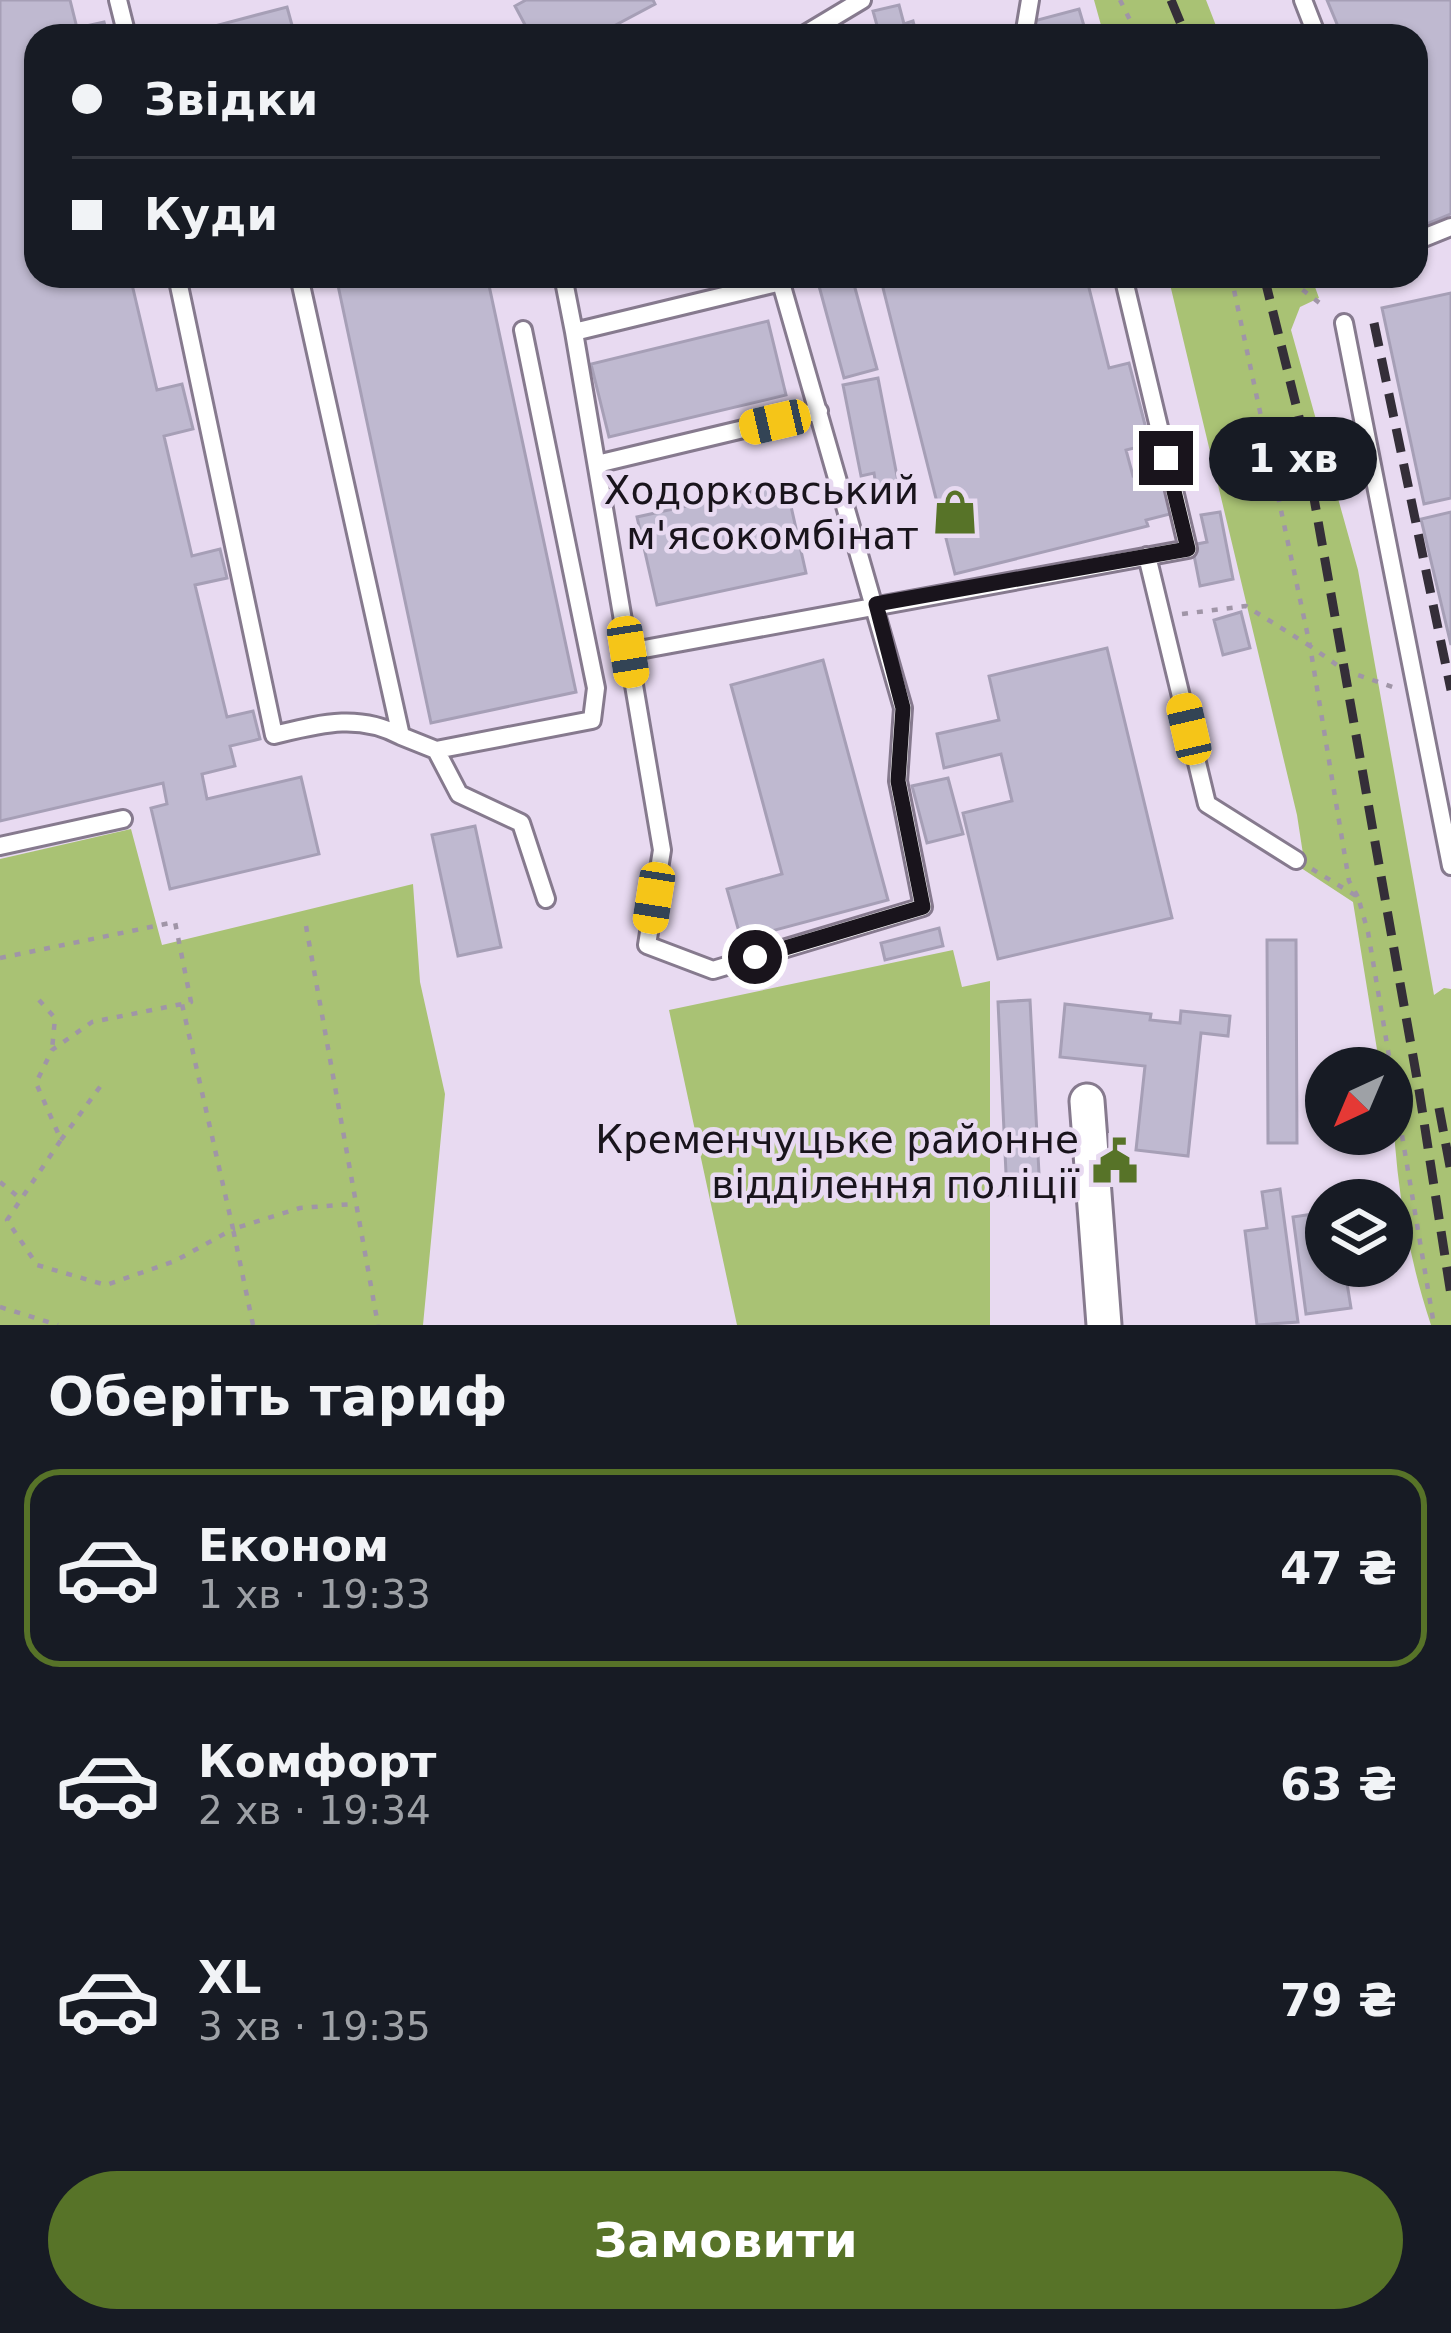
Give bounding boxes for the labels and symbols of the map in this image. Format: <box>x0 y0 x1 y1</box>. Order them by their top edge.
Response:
car <box>736 396 814 448</box>
callout: 1 хв <box>1208 416 1376 500</box>
route end <box>1139 431 1193 485</box>
place label: Ходорковський м'ясокомбінат <box>604 468 919 558</box>
shop icon: Ходорковський м'ясокомбінат <box>930 487 980 537</box>
car <box>605 614 651 690</box>
car <box>1163 690 1215 768</box>
car <box>631 860 677 936</box>
route start <box>728 930 782 984</box>
north arrow <box>1305 1047 1413 1155</box>
place label: Кременчуцьке районне відділення поліції <box>595 1117 1080 1207</box>
public building icon: Кременчуцьке районне відділення поліції <box>1090 1136 1140 1186</box>

